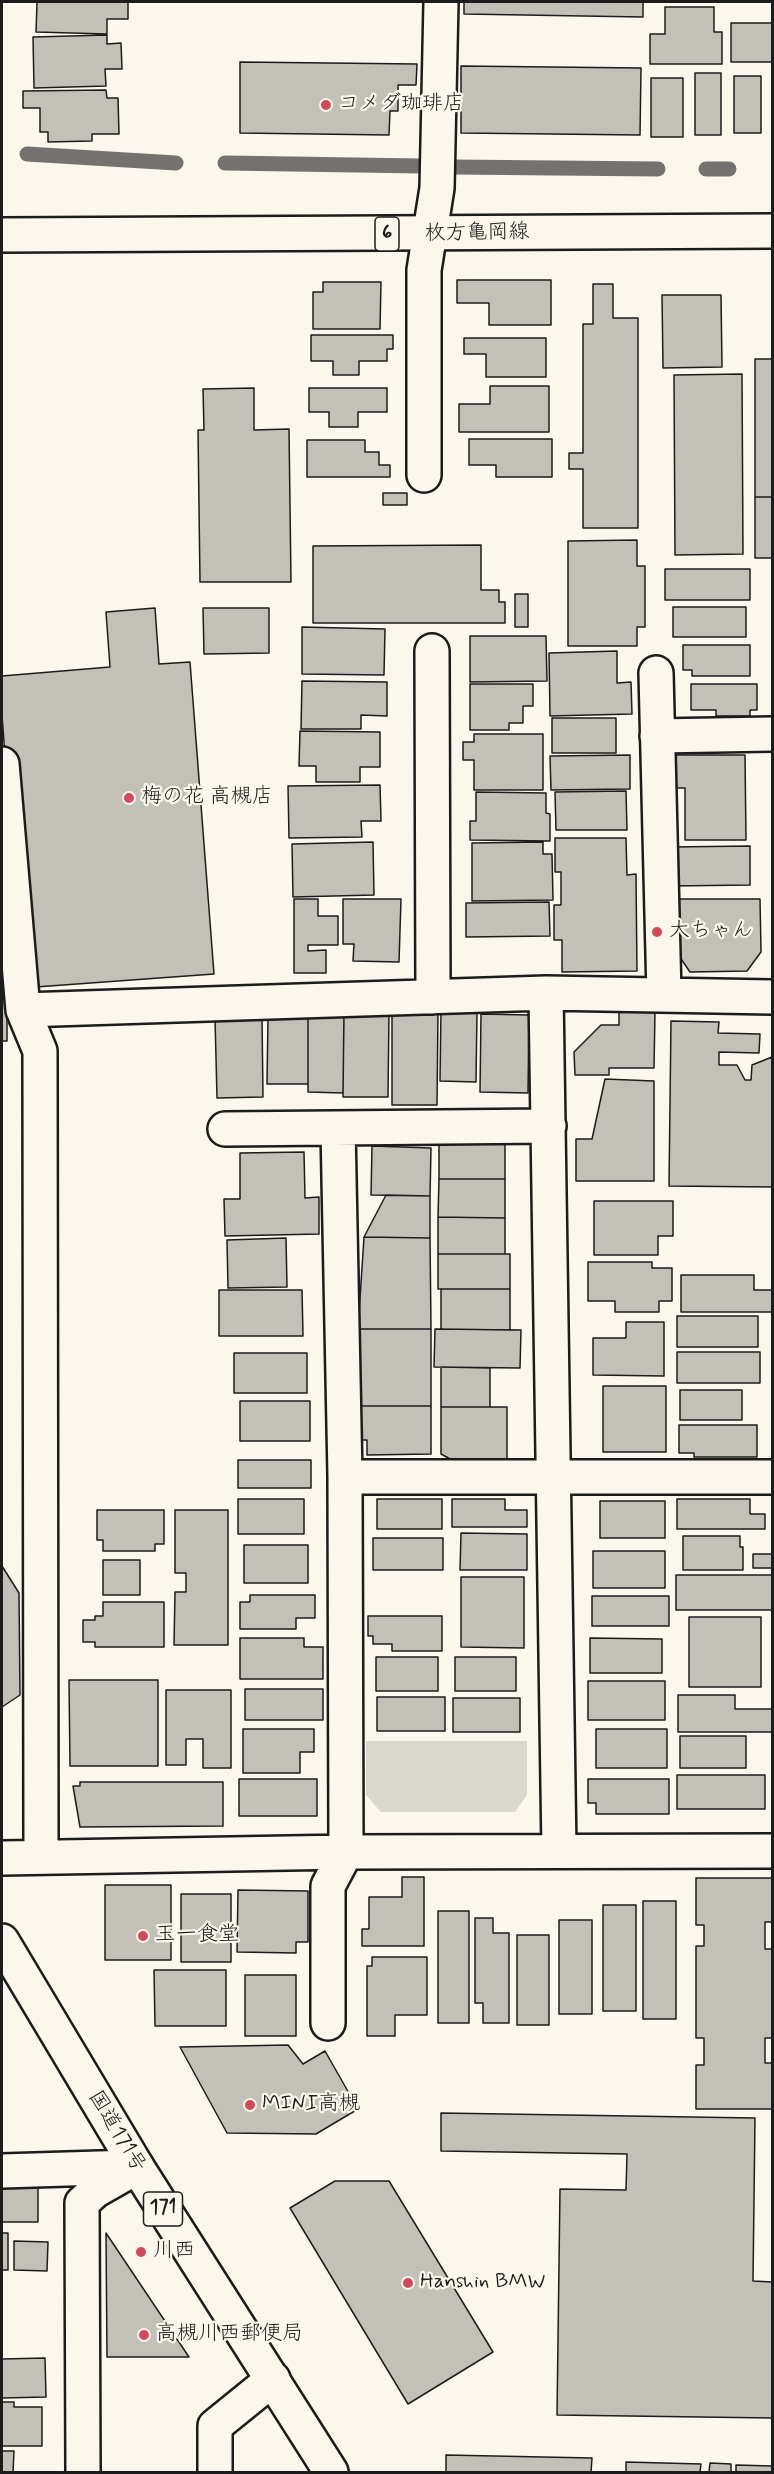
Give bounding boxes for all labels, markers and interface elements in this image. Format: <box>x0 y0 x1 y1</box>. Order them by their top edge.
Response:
place label: コメダ珈琲店 <box>338 92 464 118</box>
marker: コメダ珈琲店 <box>319 98 333 112</box>
road number: 6 <box>375 217 399 251</box>
street label: 枚方亀岡線 <box>424 220 530 248</box>
place label: 梅の花 高槻店 <box>141 785 273 811</box>
marker: 梅の花 高槻店 <box>122 791 136 805</box>
place label: 大ちゃん <box>669 919 753 945</box>
marker: 大ちゃん <box>650 925 664 939</box>
place label: 玉一食堂 <box>155 1923 239 1949</box>
marker: 玉一食堂 <box>136 1929 150 1943</box>
street label: 国道171号 <box>82 2086 150 2178</box>
place label: MINI高槻 <box>262 2092 360 2118</box>
marker: MINI高槻 <box>243 2098 257 2112</box>
road number: 171 <box>144 2192 182 2226</box>
place label: 川西 <box>153 2239 195 2265</box>
marker: 川西 <box>134 2245 148 2259</box>
place label: Hanshin BMW <box>420 2270 545 2296</box>
marker: Hanshin BMW <box>401 2276 415 2290</box>
place label: 高槻川西郵便局 <box>156 2322 303 2348</box>
marker: 高槻川西郵便局 <box>137 2328 151 2342</box>

